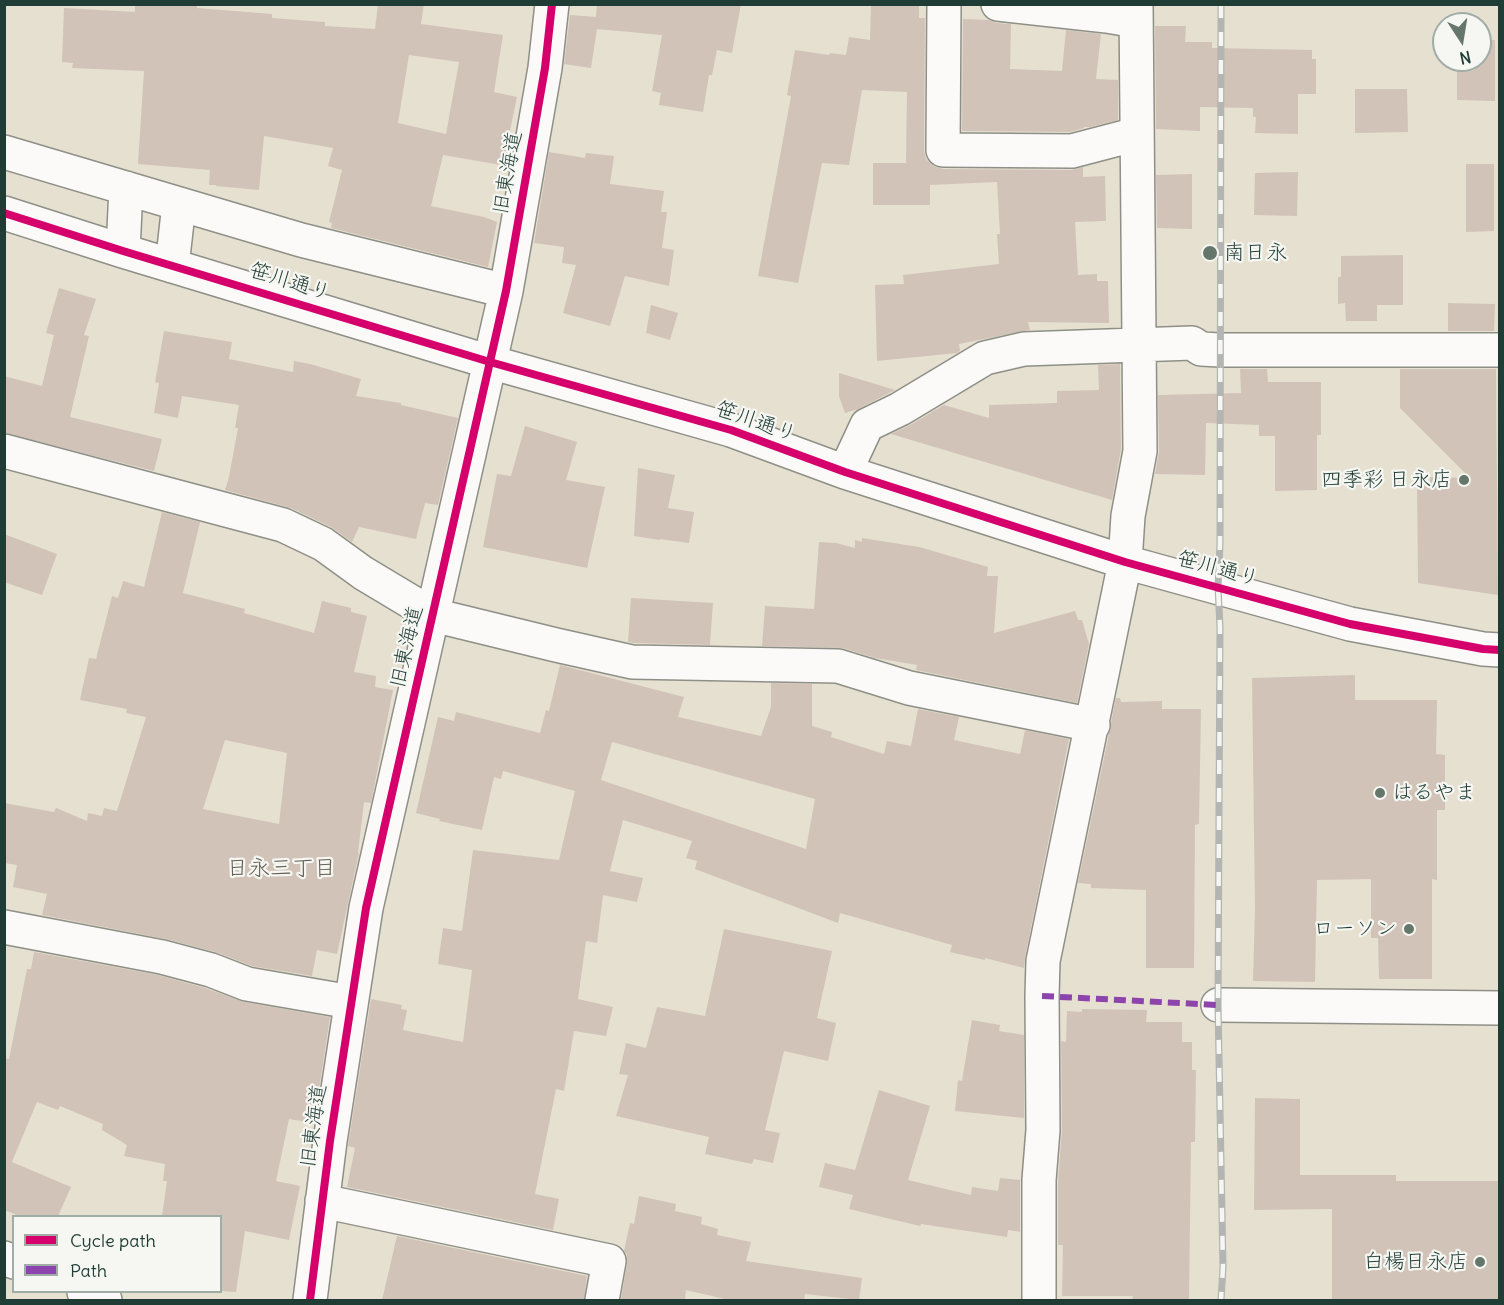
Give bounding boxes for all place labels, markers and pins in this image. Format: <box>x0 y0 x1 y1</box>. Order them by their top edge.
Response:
place label: 南日永 <box>1224 240 1287 266</box>
marker: 南日永 <box>1201 244 1219 262</box>
place label: 四季彩 日永店 <box>1321 467 1452 493</box>
marker: 四季彩 日永店 <box>1457 473 1471 487</box>
place label: はるやま <box>1392 780 1476 806</box>
marker: はるやま <box>1373 786 1387 800</box>
place label: ローソン <box>1313 916 1397 942</box>
marker: ローソン <box>1402 922 1416 936</box>
place label: 白楊日永店 <box>1363 1249 1468 1275</box>
marker: 白楊日永店 <box>1473 1255 1487 1269</box>

